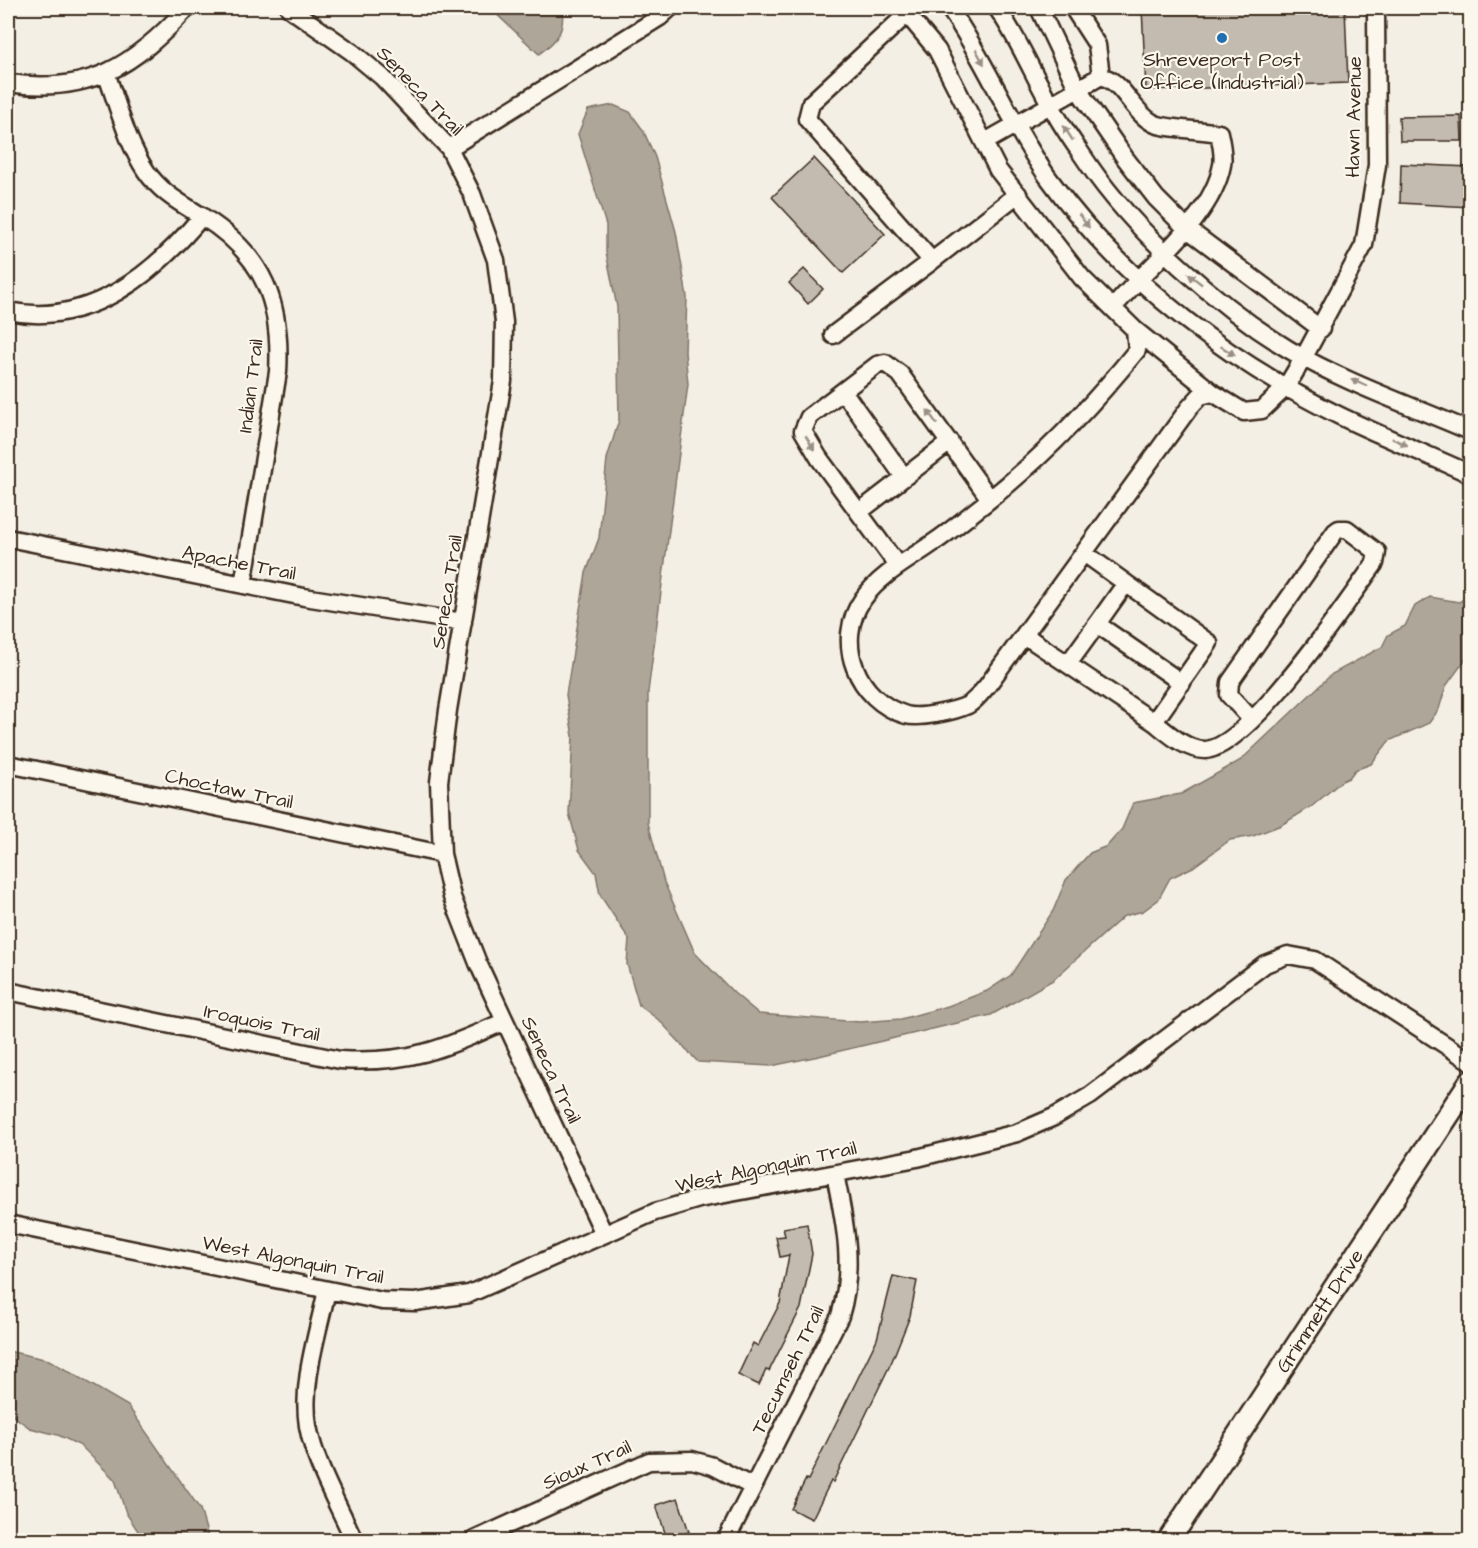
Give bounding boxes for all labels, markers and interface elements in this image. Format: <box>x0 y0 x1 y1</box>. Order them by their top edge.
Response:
marker: Shreveport Post Office (Industrial) <box>1215 31 1229 45</box>
street label: Seneca Trail <box>370 40 470 142</box>
place label: Shreveport Post Office (Industrial) <box>1140 46 1304 97</box>
one-way arrow <box>975 49 985 66</box>
street label: Hawn Avenue <box>1339 56 1369 178</box>
one-way arrow <box>1062 124 1073 141</box>
one-way arrow <box>1077 214 1089 229</box>
one-way arrow <box>1188 273 1203 285</box>
street label: Indian Trail <box>231 337 271 435</box>
one-way arrow <box>1220 346 1236 357</box>
one-way arrow <box>1350 378 1368 387</box>
one-way arrow <box>926 409 938 425</box>
one-way arrow <box>805 435 815 452</box>
one-way arrow <box>1392 438 1409 447</box>
street label: Seneca Trail <box>424 533 470 651</box>
street label: Apache Trail <box>180 538 298 588</box>
street label: Choctaw Trail <box>162 762 296 816</box>
street label: Iroquois Trail <box>201 997 323 1049</box>
street label: Seneca Trail <box>514 1012 588 1128</box>
street label: West Algonquin Trail <box>673 1134 859 1201</box>
street label: West Algonquin Trail <box>200 1229 386 1292</box>
street label: Grimmett Drive <box>1270 1244 1371 1378</box>
street label: Tecumseh Trail <box>745 1301 831 1439</box>
street label: Sioux Trail <box>538 1433 636 1497</box>

